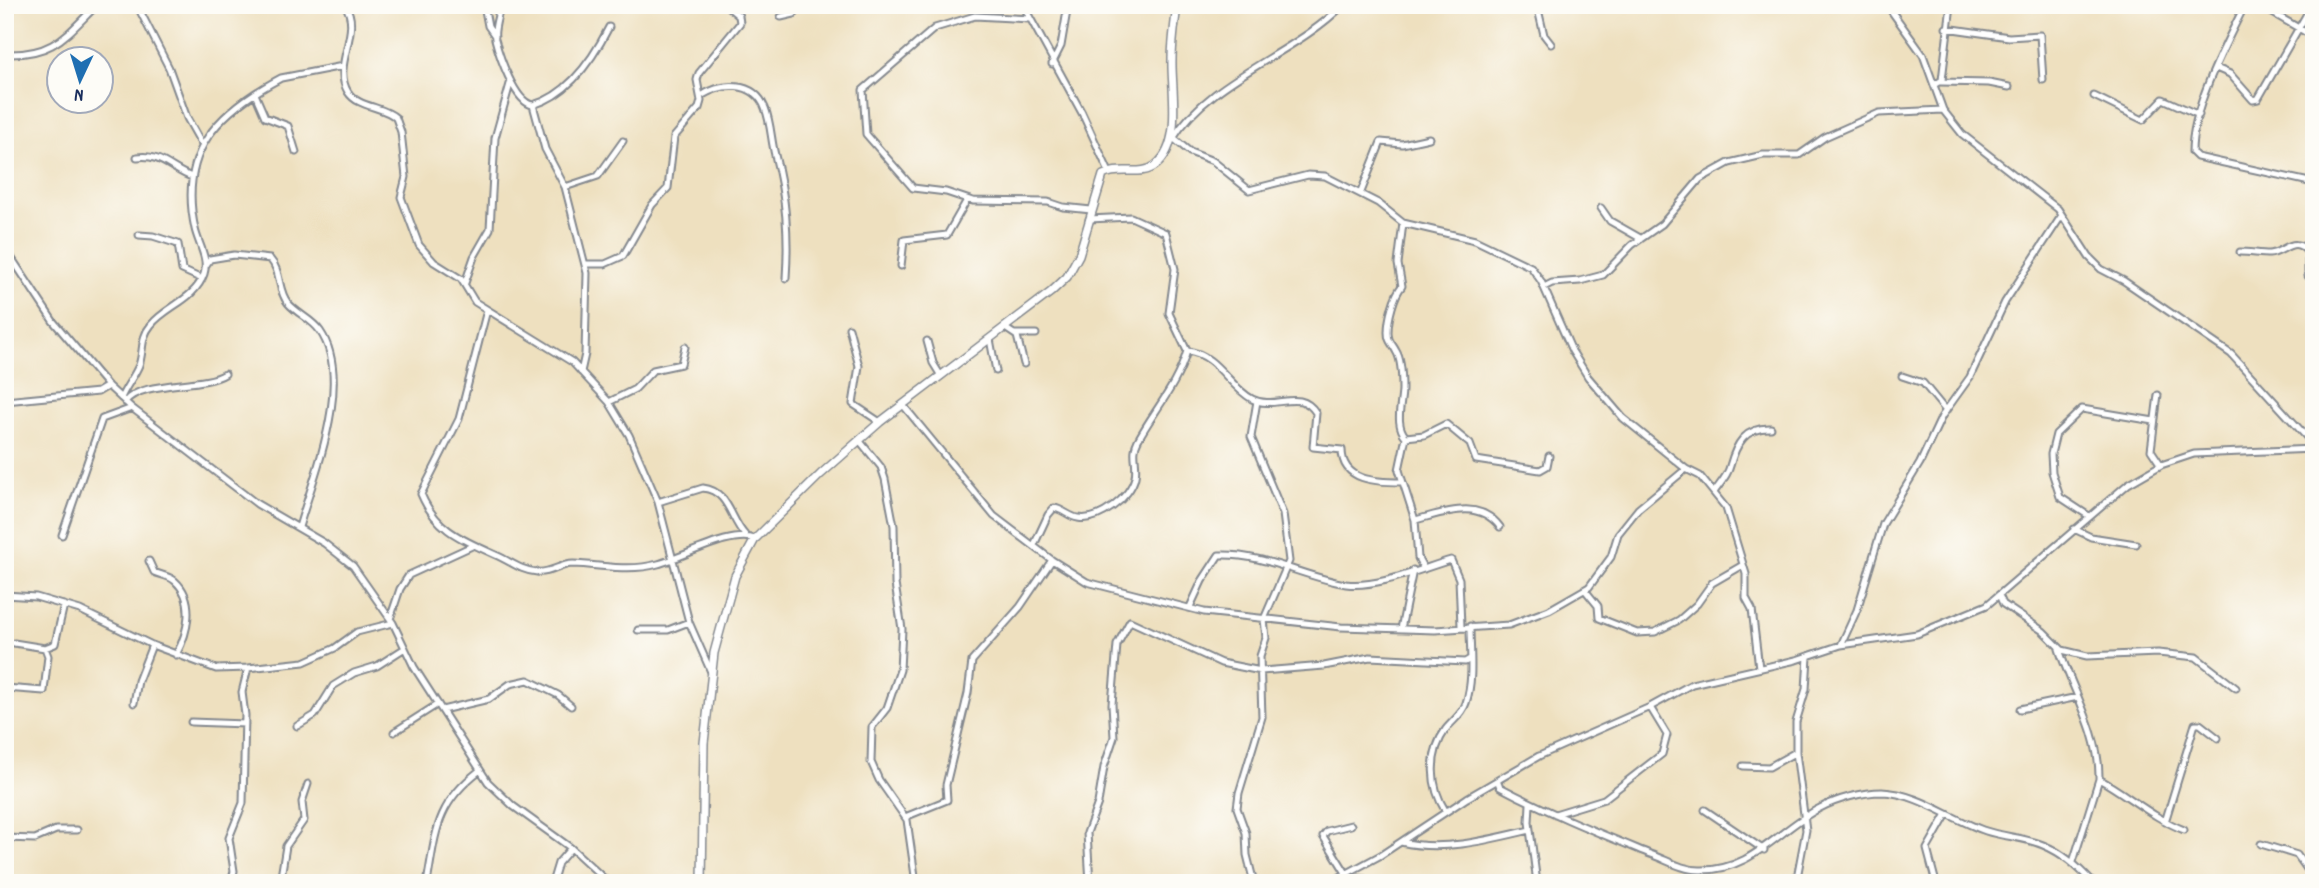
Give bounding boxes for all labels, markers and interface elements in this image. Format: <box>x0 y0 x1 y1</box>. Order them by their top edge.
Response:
north arrow <box>46 46 116 116</box>
text: N <box>73 80 85 107</box>

